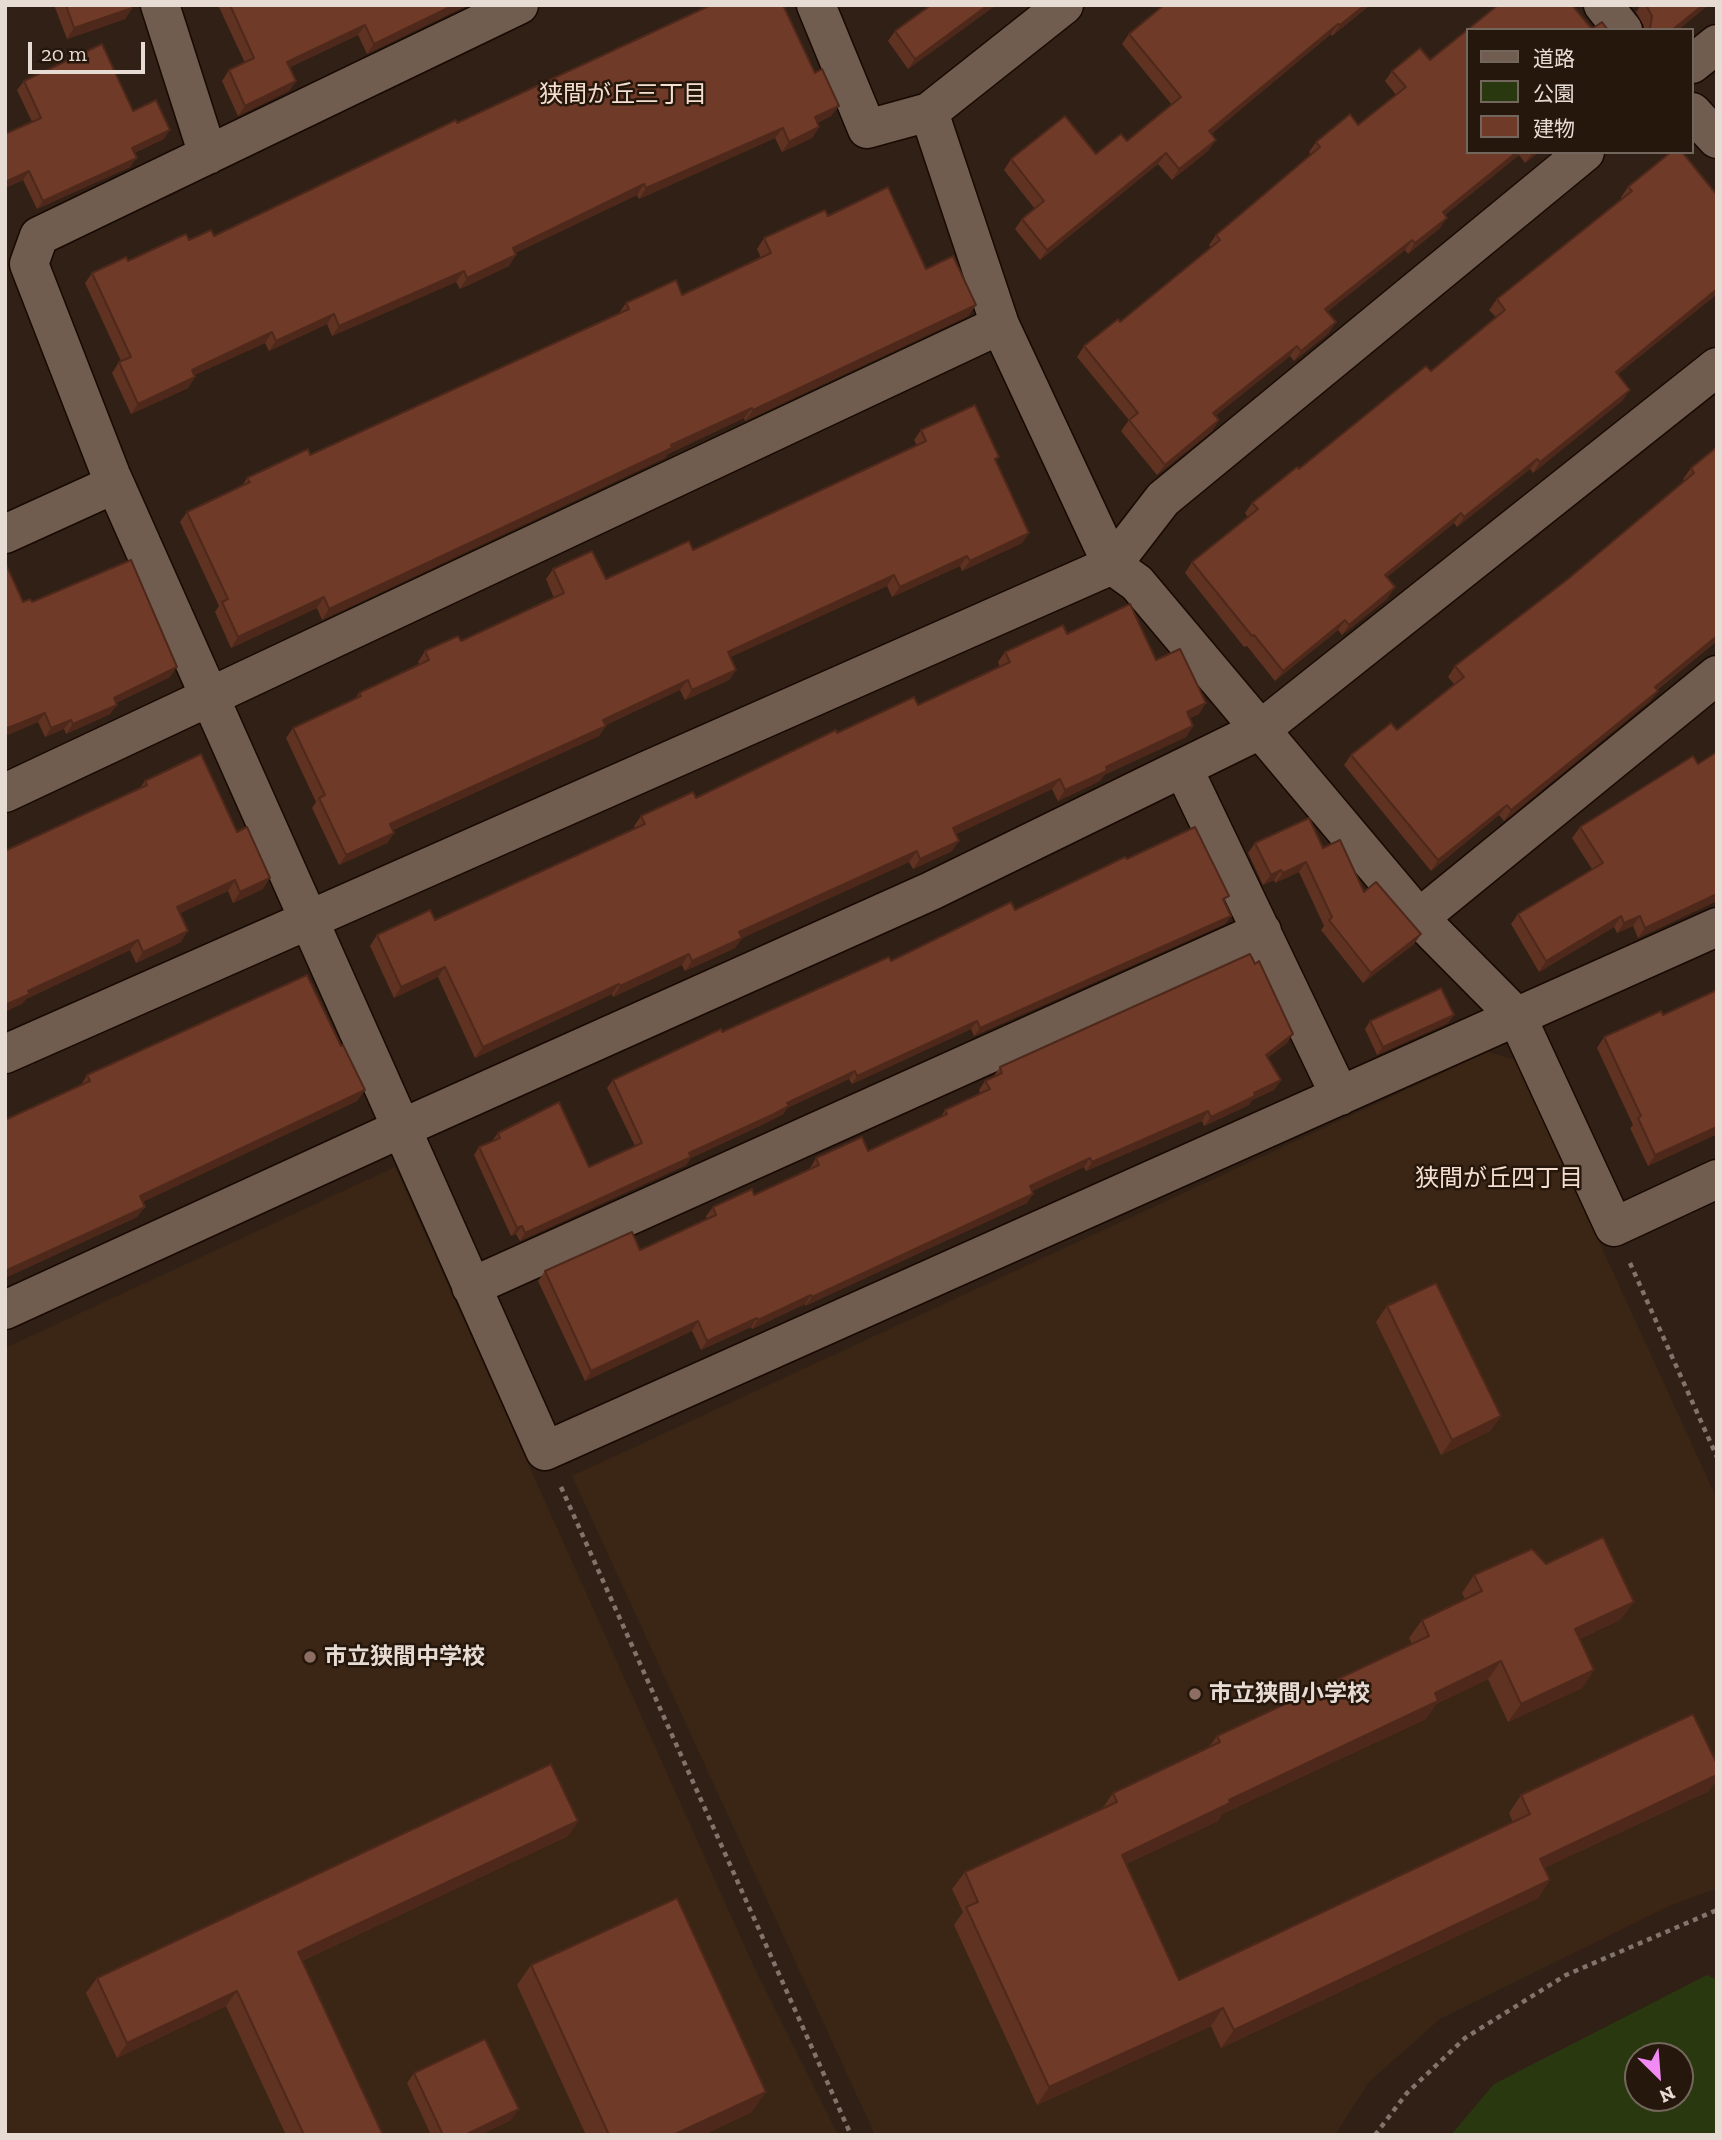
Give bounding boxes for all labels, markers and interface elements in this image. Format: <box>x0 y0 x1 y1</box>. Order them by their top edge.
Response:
scale bar <box>32 28 149 72</box>
legend <box>1466 28 1694 154</box>
text: 20 m <box>41 41 87 66</box>
text: 道路 <box>1533 46 1575 71</box>
district label: 狭間が丘三丁目 <box>539 81 707 109</box>
text: 公園 <box>1533 81 1575 106</box>
text: 建物 <box>1533 116 1575 141</box>
district label: 狭間が丘四丁目 <box>1415 1165 1583 1193</box>
place label: 市立狭間中学校 <box>324 1643 485 1671</box>
marker: 市立狭間中学校 <box>302 1649 318 1665</box>
place label: 市立狭間小学校 <box>1209 1680 1370 1708</box>
marker: 市立狭間小学校 <box>1187 1686 1203 1702</box>
north arrow <box>1624 2042 1694 2112</box>
text: N <box>1656 2081 1679 2108</box>

